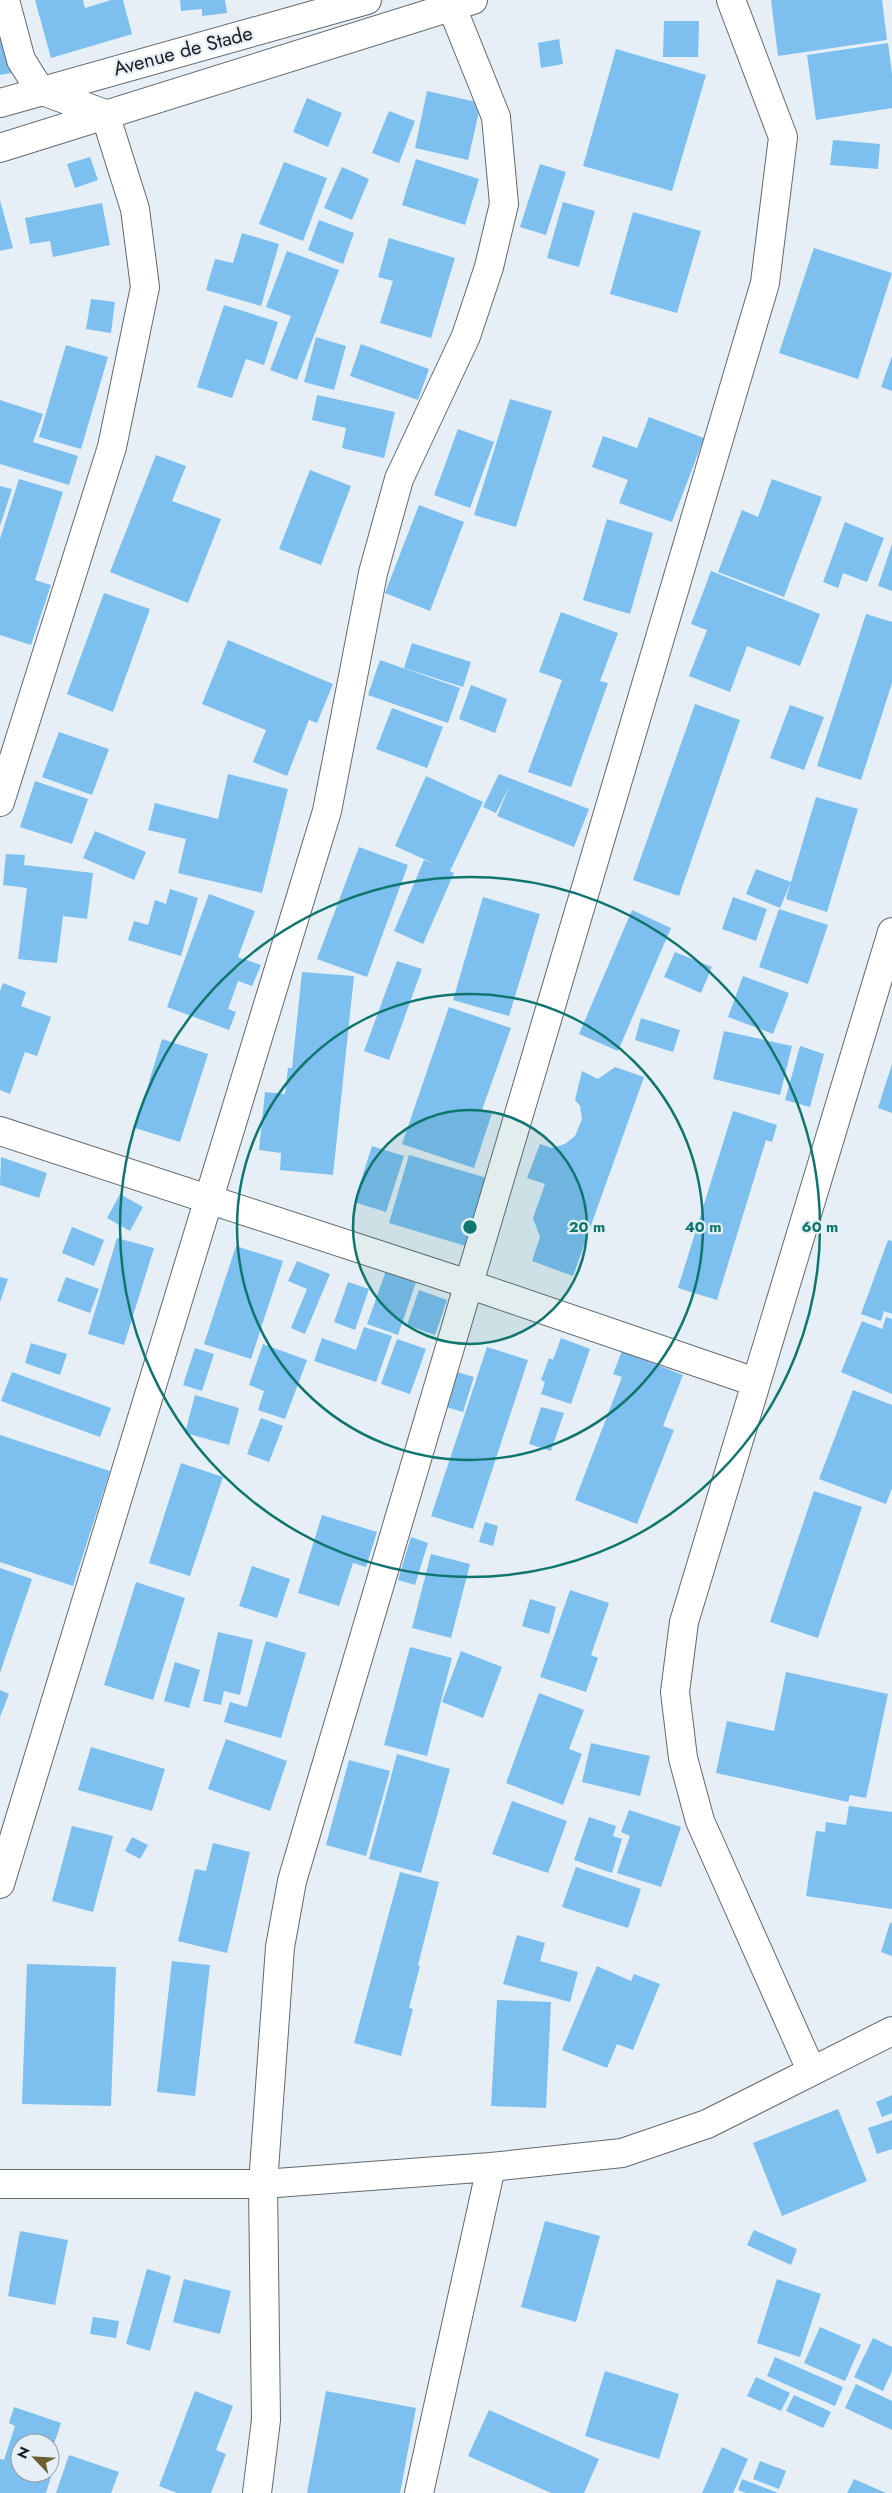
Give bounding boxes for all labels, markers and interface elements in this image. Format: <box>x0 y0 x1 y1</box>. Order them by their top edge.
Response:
street label: Avenue de Stade <box>110 18 256 84</box>
text: 20 m <box>569 1216 605 1238</box>
text: 40 m <box>684 1216 722 1238</box>
text: 60 m <box>802 1216 838 1238</box>
centre of rings <box>461 1218 479 1236</box>
north arrow <box>10 2433 60 2483</box>
text: N <box>12 2443 35 2462</box>

